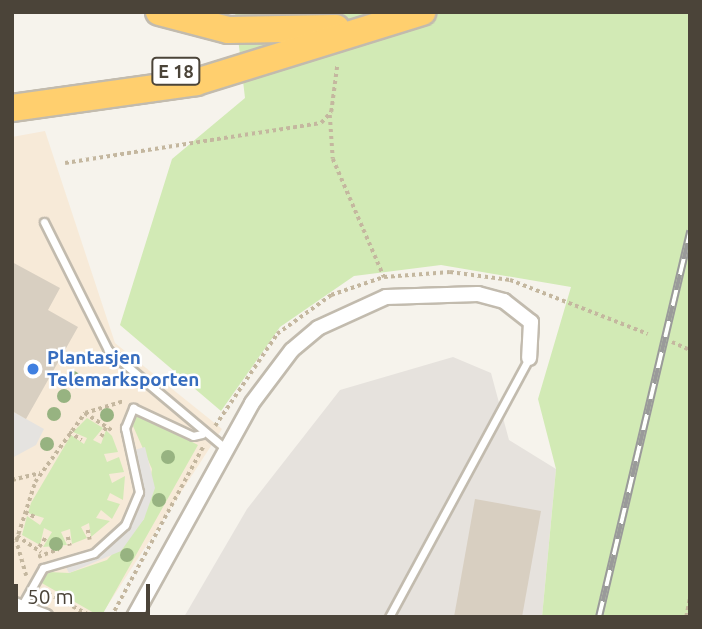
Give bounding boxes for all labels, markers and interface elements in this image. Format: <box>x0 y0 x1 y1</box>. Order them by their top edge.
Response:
road number: E 18 <box>150 56 202 86</box>
place label: Plantasjen Telemarksporten <box>47 347 199 391</box>
marker: Plantasjen Telemarksporten <box>25 361 41 377</box>
scale bar <box>18 570 154 614</box>
text: 50 m <box>27 584 74 608</box>

